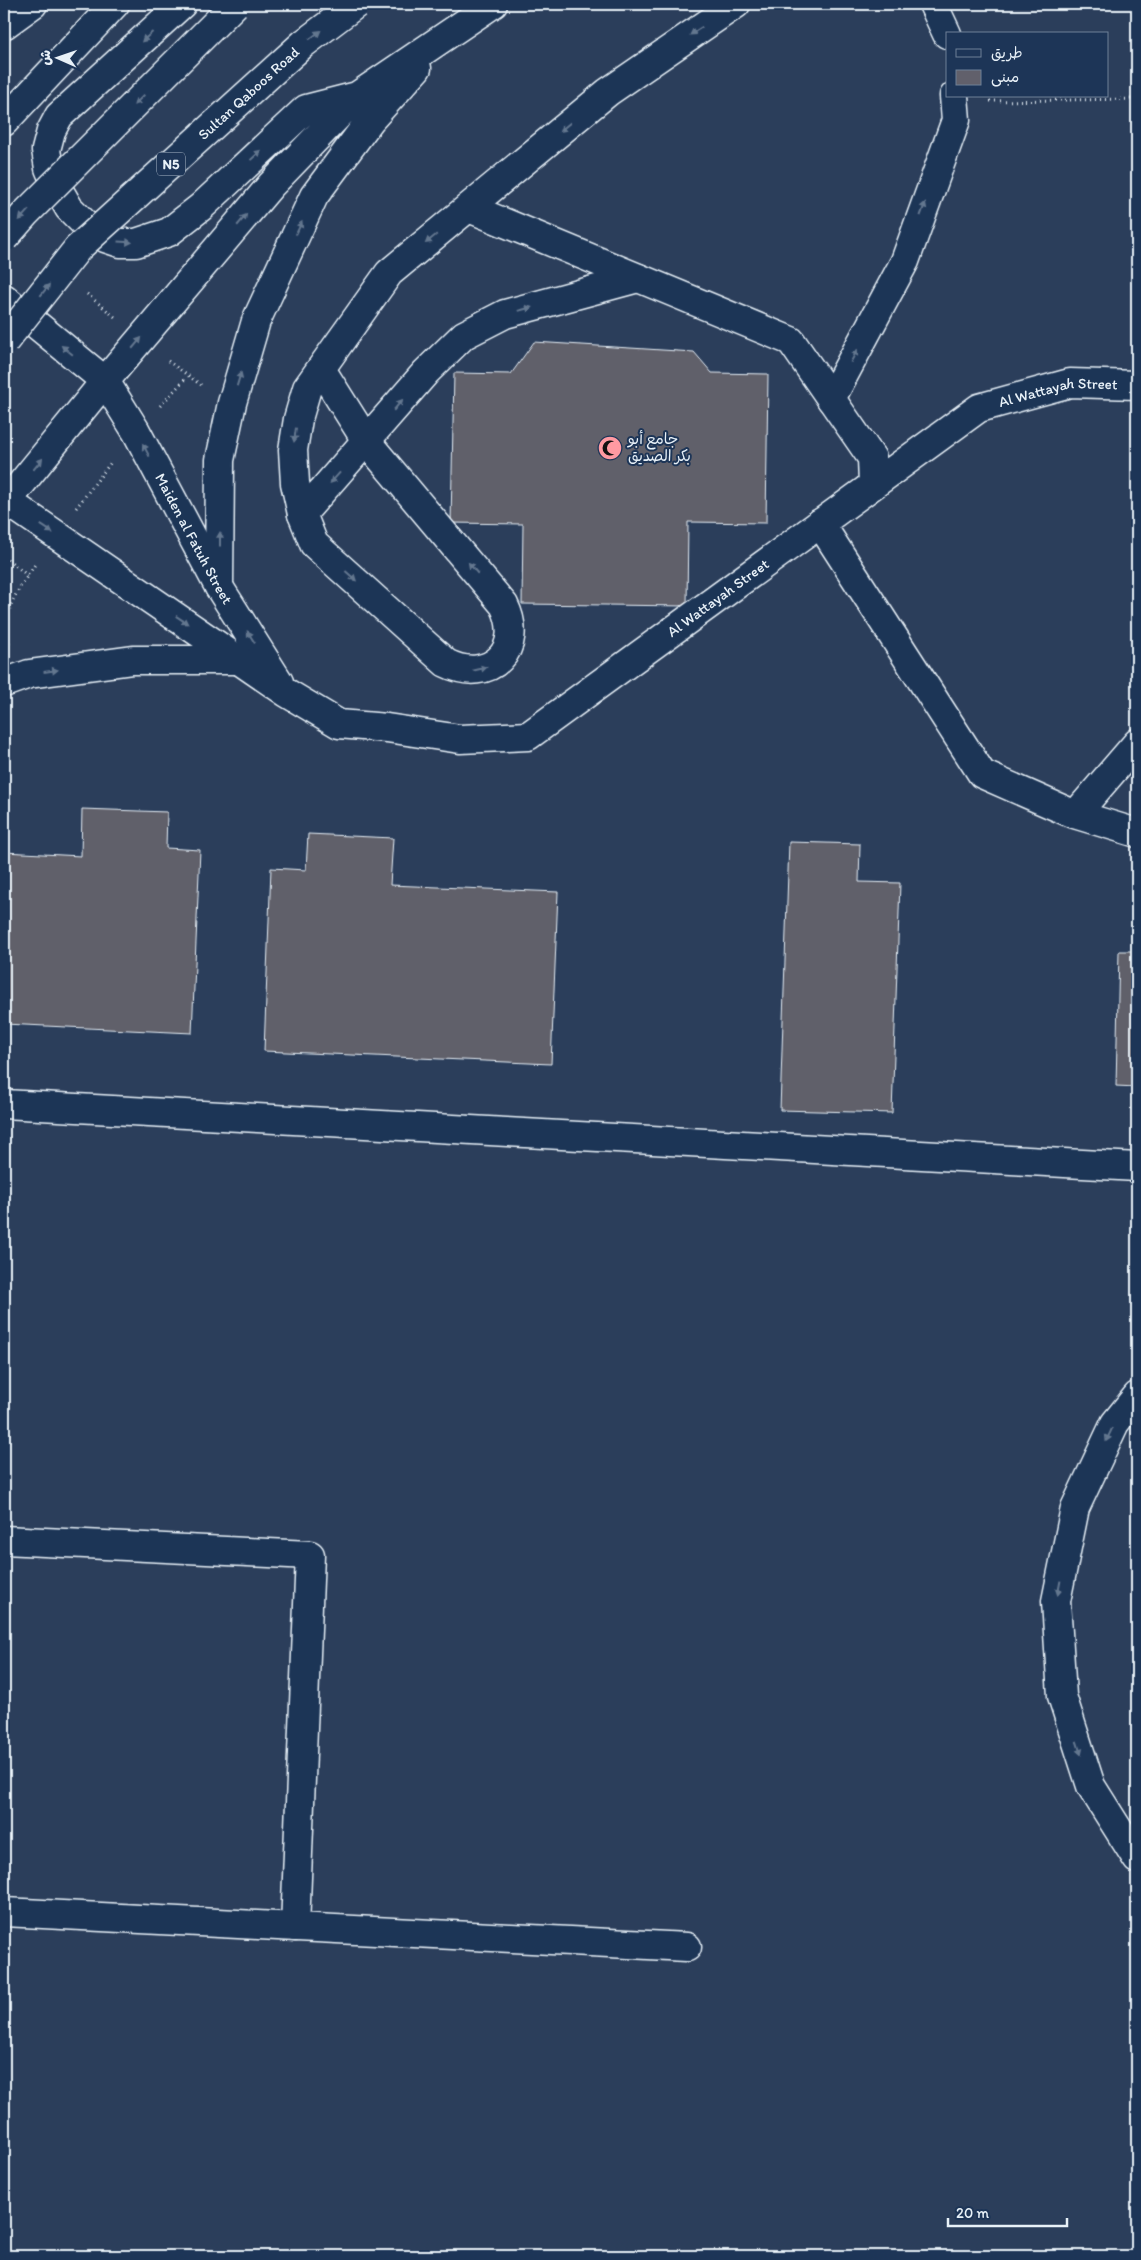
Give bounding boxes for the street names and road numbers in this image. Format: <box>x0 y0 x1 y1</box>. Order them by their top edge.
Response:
street label: Sultan Qaboos Road <box>194 43 303 144</box>
road number: N5 <box>157 152 185 175</box>
street label: Al Wattayah Street <box>996 374 1118 411</box>
street label: Maiden al Fatuh Street <box>151 470 237 608</box>
street label: Al Wattayah Street <box>664 555 773 641</box>

